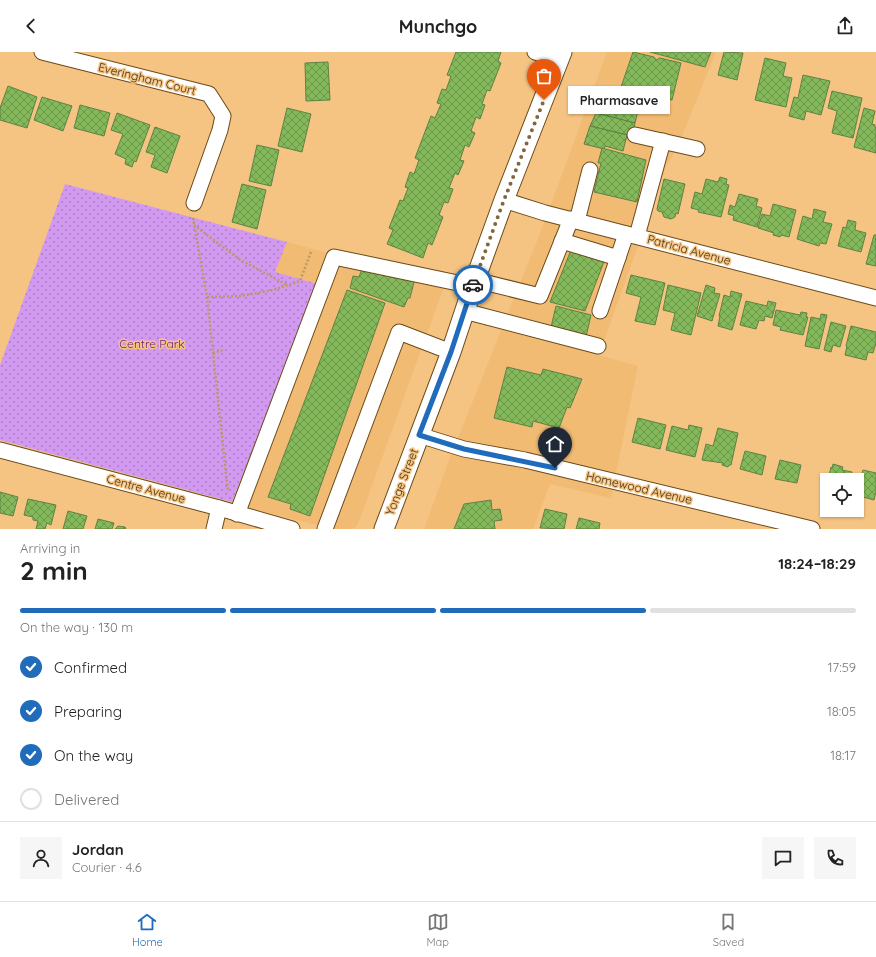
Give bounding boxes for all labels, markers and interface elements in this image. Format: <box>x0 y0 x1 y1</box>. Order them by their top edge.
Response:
icon: back <box>20 15 42 37</box>
text: Munchgo <box>399 15 477 38</box>
icon: share <box>834 15 856 37</box>
street label: Everingham Court <box>97 59 198 98</box>
pin <box>527 59 561 100</box>
icon: bag <box>533 65 555 87</box>
callout: Pharmasave <box>568 86 670 114</box>
text: Pharmasave <box>580 92 658 108</box>
street label: Patricia Avenue <box>646 231 733 268</box>
courier <box>453 265 493 305</box>
icon: car <box>462 274 484 296</box>
park label: Centre Park <box>119 336 185 351</box>
pin <box>538 427 572 468</box>
icon: home <box>544 433 566 455</box>
street label: Yonge Street <box>382 446 421 517</box>
street label: Homewood Avenue <box>584 468 694 507</box>
street label: Centre Avenue <box>105 471 187 506</box>
map controls <box>820 473 864 517</box>
button: locate <box>820 473 864 517</box>
text: Arriving in <box>20 540 80 556</box>
text: 2 min <box>20 554 88 587</box>
text: 18:24–18:29 <box>778 554 856 573</box>
text: On the way · 130 m <box>20 619 133 635</box>
icon: check <box>20 656 42 678</box>
text: Confirmed <box>54 658 127 677</box>
text: 17:59 <box>828 659 856 675</box>
icon: check <box>20 700 42 722</box>
text: Preparing <box>54 702 122 721</box>
text: 18:05 <box>827 703 856 719</box>
icon: check <box>20 744 42 766</box>
text: On the way <box>54 746 133 765</box>
text: 18:17 <box>830 747 856 763</box>
text: Delivered <box>54 790 119 809</box>
button: person <box>20 837 62 879</box>
button: chat <box>762 837 804 879</box>
button: phone <box>814 837 856 879</box>
text: Jordan <box>72 840 124 859</box>
text: Courier · 4.6 <box>72 859 142 875</box>
tab: Home <box>132 911 163 949</box>
tab: Map <box>426 911 449 949</box>
tab: Saved <box>713 911 744 949</box>

